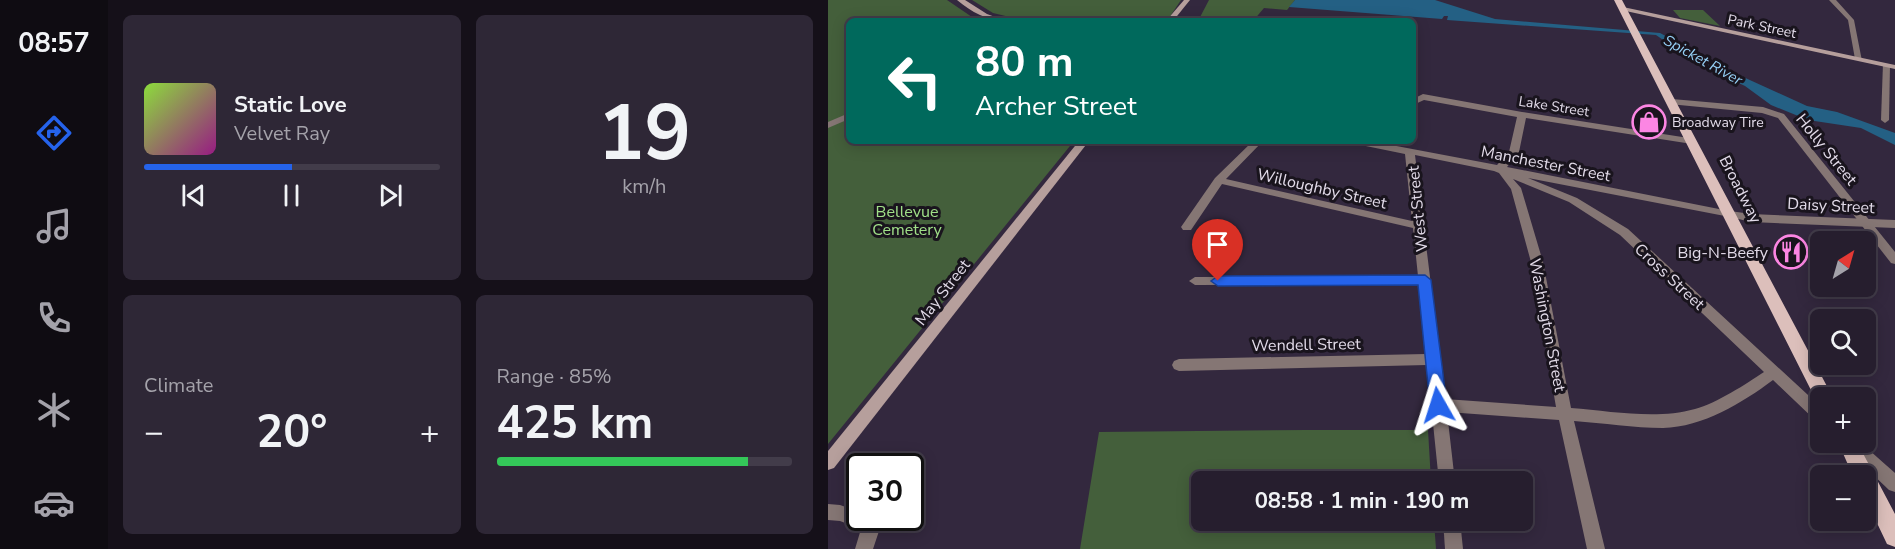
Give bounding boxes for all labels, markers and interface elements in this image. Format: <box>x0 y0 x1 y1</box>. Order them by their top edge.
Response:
street label: Park Street <box>1726 10 1798 43</box>
text: 08:57 <box>18 25 90 62</box>
water label: Spicket River <box>1660 30 1747 90</box>
text: 80 m <box>975 34 1074 91</box>
icon: left <box>876 42 954 120</box>
text: 19 <box>597 80 691 187</box>
text: Archer Street <box>975 88 1137 125</box>
text: Static Love <box>234 90 347 120</box>
street label: Lake Street <box>1517 92 1591 121</box>
shop icon: Broadway Tire <box>1631 104 1667 140</box>
street label: Holly Street <box>1791 109 1862 190</box>
icon: directions <box>33 112 75 154</box>
place label: Broadway Tire <box>1672 113 1764 132</box>
text: Velvet Ray <box>234 120 330 147</box>
street label: Manchester Street <box>1479 141 1613 187</box>
street label: Broadway <box>1714 152 1767 228</box>
street label: Willoughby Street <box>1255 163 1389 215</box>
street label: West Street <box>1403 164 1433 253</box>
text: km/h <box>622 173 666 200</box>
icon: previous <box>177 179 210 212</box>
icon: pause <box>275 179 308 212</box>
icon: next <box>374 179 407 212</box>
street label: Daisy Street <box>1787 193 1876 219</box>
park label: Bellevue Cemetery <box>872 201 942 241</box>
icon: music <box>33 205 75 247</box>
pin <box>1192 219 1243 281</box>
icon: arrive <box>1201 228 1234 261</box>
north arrow <box>1810 231 1876 297</box>
map controls <box>1810 231 1876 531</box>
restaurant icon: Big-N-Beefy <box>1773 234 1809 270</box>
street label: Cross Street <box>1629 239 1709 315</box>
place label: Big-N-Beefy <box>1677 242 1769 264</box>
street label: May Street <box>910 255 976 330</box>
street label: Washington Street <box>1523 257 1571 394</box>
icon: phone <box>33 297 75 339</box>
button: search <box>1810 309 1876 375</box>
street label: Wendell Street <box>1251 333 1361 357</box>
text: Range · 85% <box>497 363 612 390</box>
text: Climate <box>144 372 213 399</box>
position arrow <box>1406 373 1470 437</box>
button: + <box>1810 387 1876 453</box>
icon: climate <box>33 389 75 431</box>
text: 425 km <box>497 393 653 454</box>
text: 20° <box>256 402 327 463</box>
text: − <box>144 410 164 455</box>
text: + <box>420 410 440 455</box>
speed limit sign: 30 <box>846 453 924 531</box>
button: − <box>1810 465 1876 531</box>
icon: car <box>33 482 75 524</box>
text: 08:58 · 1 min · 190 m <box>1255 486 1469 516</box>

